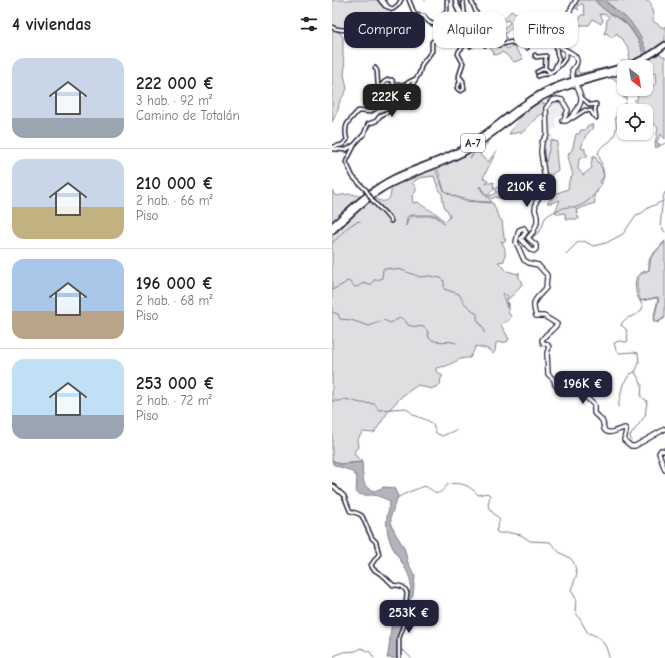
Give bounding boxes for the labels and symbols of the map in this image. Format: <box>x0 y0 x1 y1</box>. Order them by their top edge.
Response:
north arrow <box>617 60 653 96</box>
pin: 222K € <box>359 84 425 118</box>
road number: A-7 <box>461 134 485 152</box>
pin: 210K € <box>494 174 560 208</box>
pin: 196K € <box>550 371 616 405</box>
pin: 253K € <box>376 600 442 634</box>

